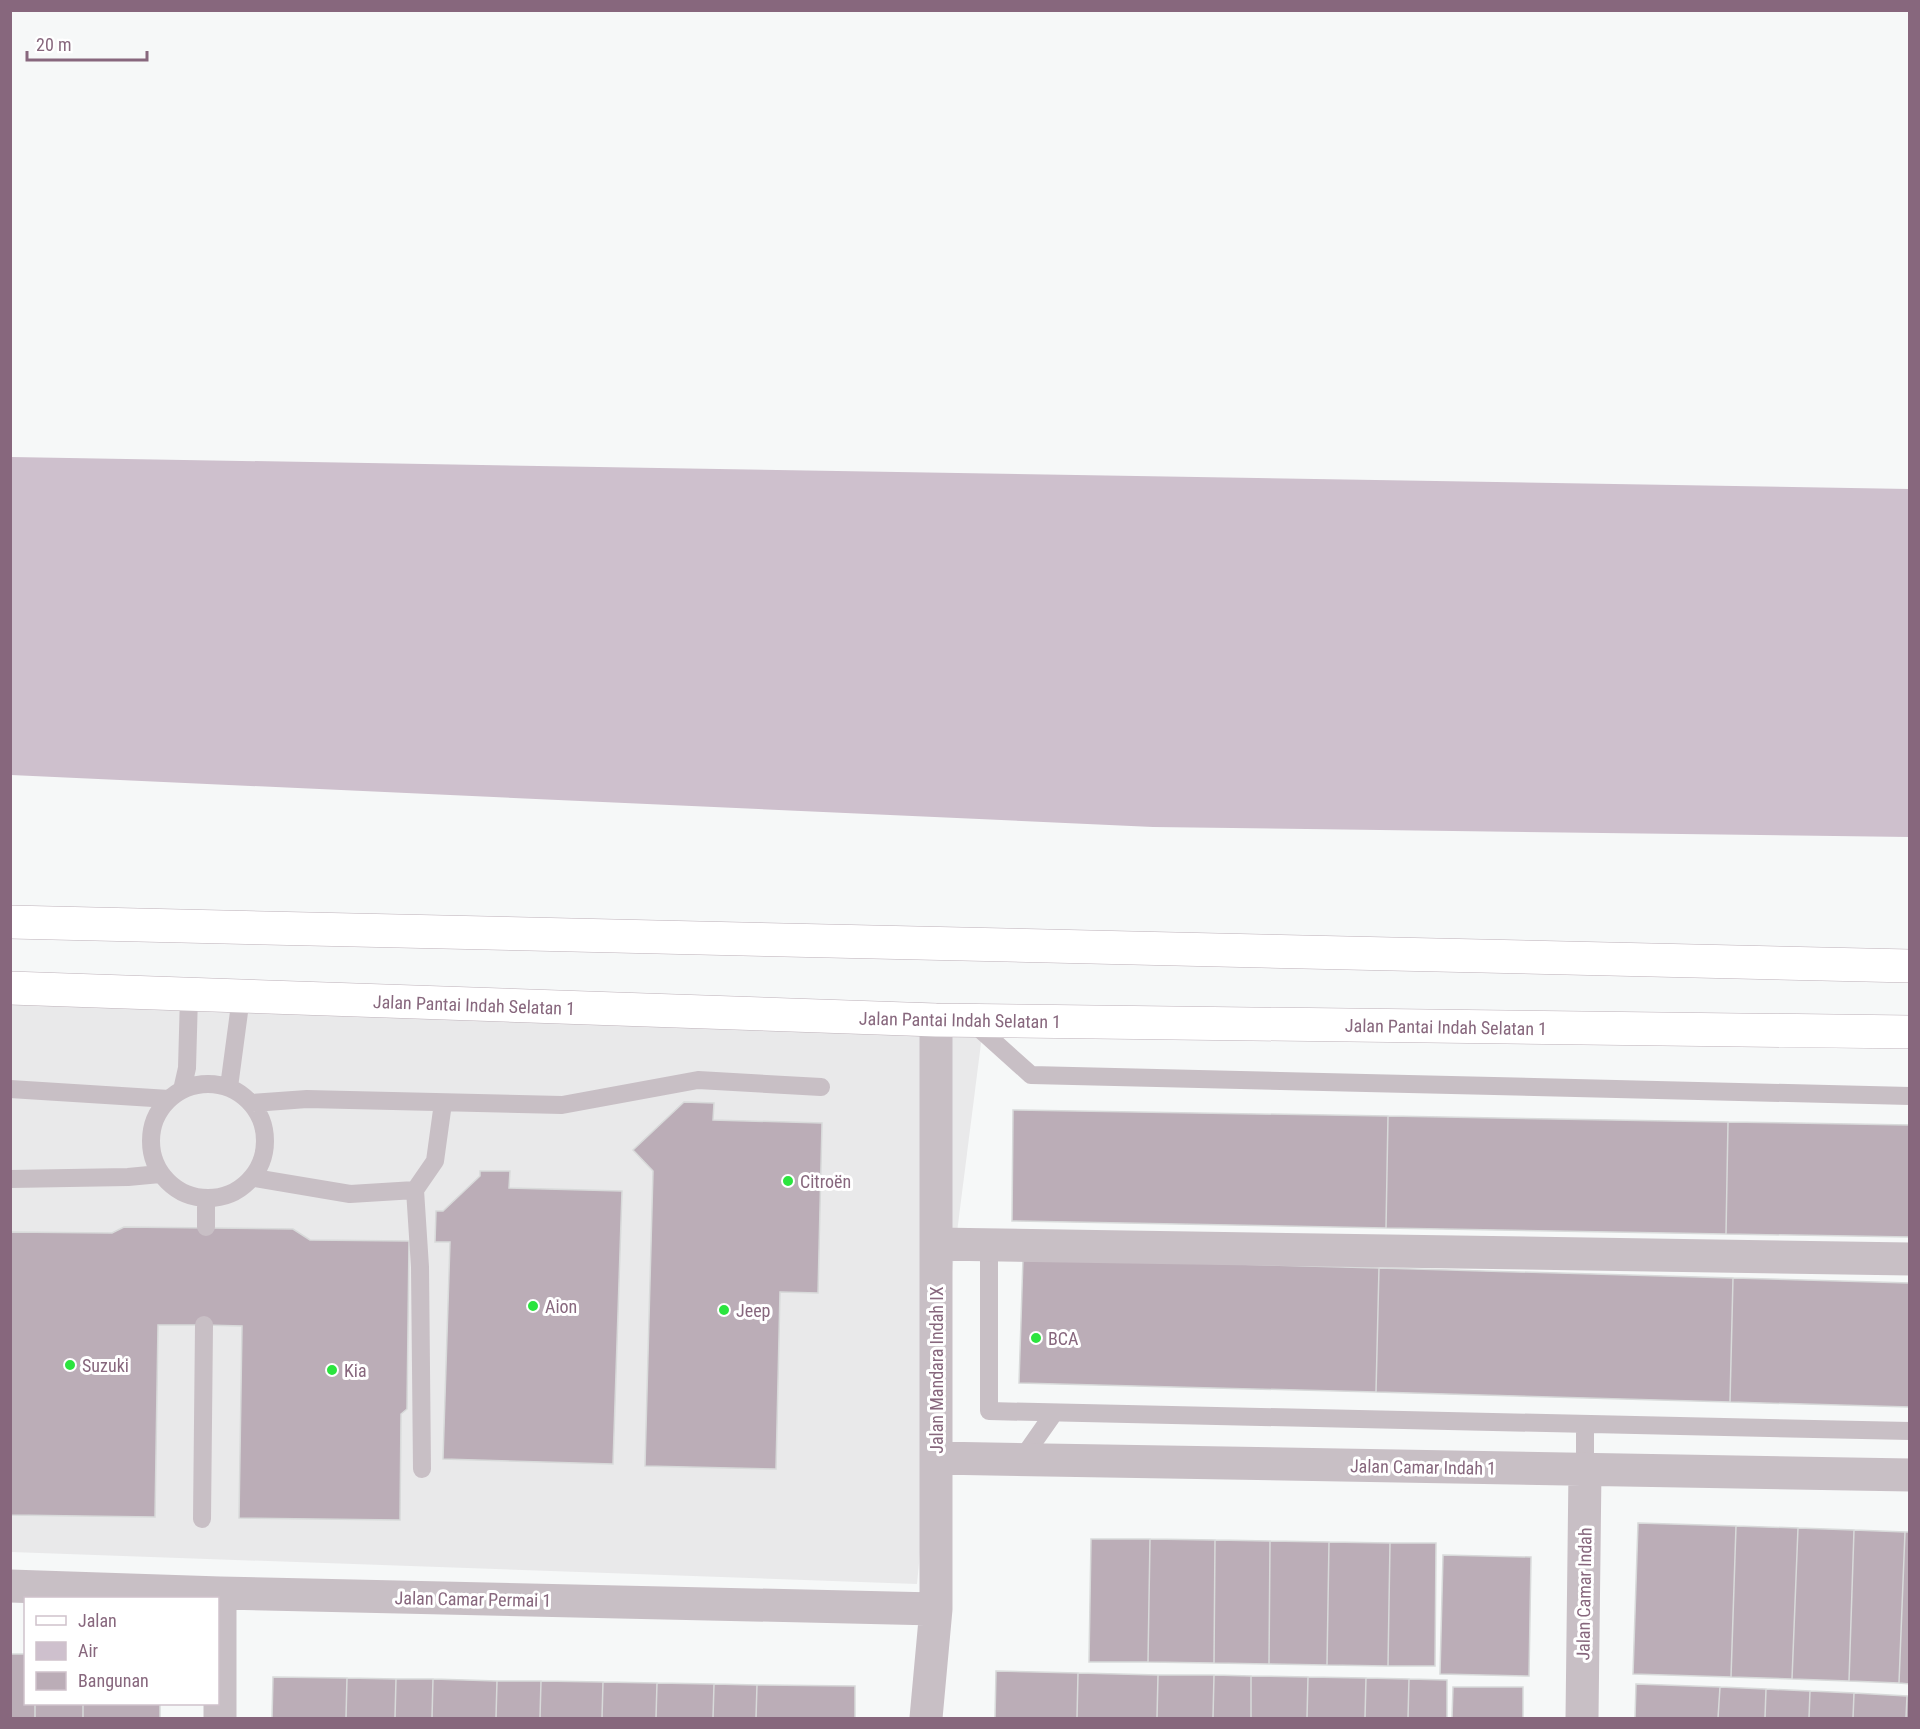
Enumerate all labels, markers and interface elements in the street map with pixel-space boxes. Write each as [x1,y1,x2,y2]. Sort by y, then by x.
scale bar [27,24,147,62]
text: 20 m [36,34,71,55]
street label: Jalan Pantai Indah Selatan 1 [373,991,575,1019]
street label: Jalan Pantai Indah Selatan 1 [859,1008,1061,1032]
street label: Jalan Pantai Indah Selatan 1 [1345,1015,1547,1039]
place label: Citroën [800,1171,851,1192]
marker: Citroën [781,1174,795,1188]
street label: Jalan Mandara Indah IX [926,1286,947,1454]
place label: Aion [545,1296,577,1317]
marker: Aion [526,1299,540,1313]
place label: Jeep [736,1300,771,1321]
marker: Jeep [717,1303,731,1317]
place label: BCA [1048,1328,1079,1349]
marker: BCA [1029,1331,1043,1345]
place label: Suzuki [82,1355,129,1376]
marker: Suzuki [63,1358,77,1372]
place label: Kia [344,1360,367,1381]
marker: Kia [325,1363,339,1377]
street label: Jalan Camar Indah 1 [1350,1455,1496,1479]
street label: Jalan Camar Indah [1572,1527,1596,1661]
street label: Jalan Camar Permai 1 [395,1587,551,1611]
legend [24,1597,219,1705]
text: Jalan [78,1610,117,1631]
text: Air [78,1640,99,1661]
text: Bangunan [78,1670,149,1691]

